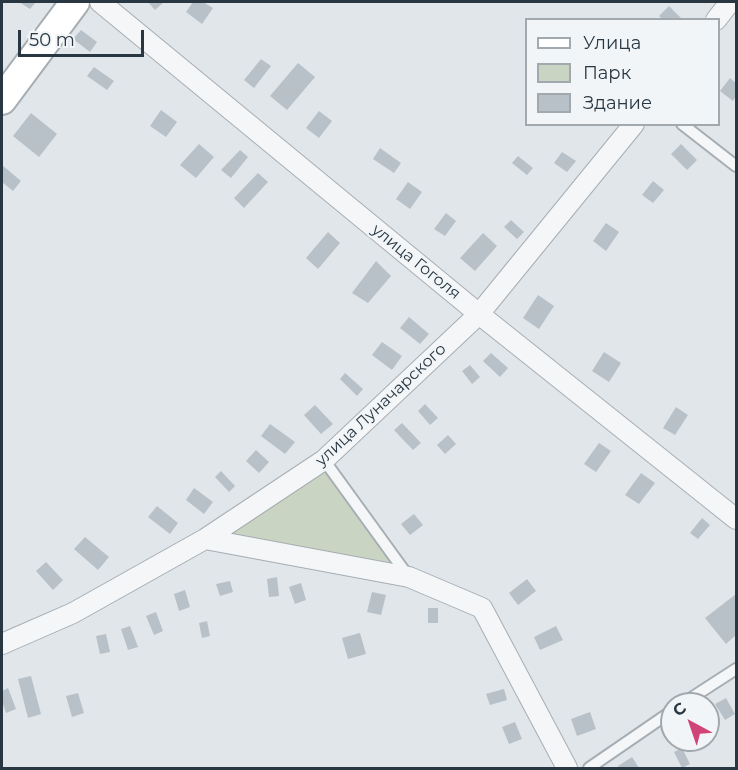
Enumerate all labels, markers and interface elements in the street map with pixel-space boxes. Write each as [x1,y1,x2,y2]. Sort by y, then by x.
scale bar [21,18,147,56]
legend [525,18,720,126]
text: 50 m [29,29,75,51]
text: Улица [583,32,641,54]
text: Парк [583,62,631,84]
text: Здание [583,92,652,114]
street label: улица Гоголя [368,220,464,304]
street label: улица Луначарского [312,340,450,470]
north arrow [660,692,720,752]
text: С [669,698,690,720]

